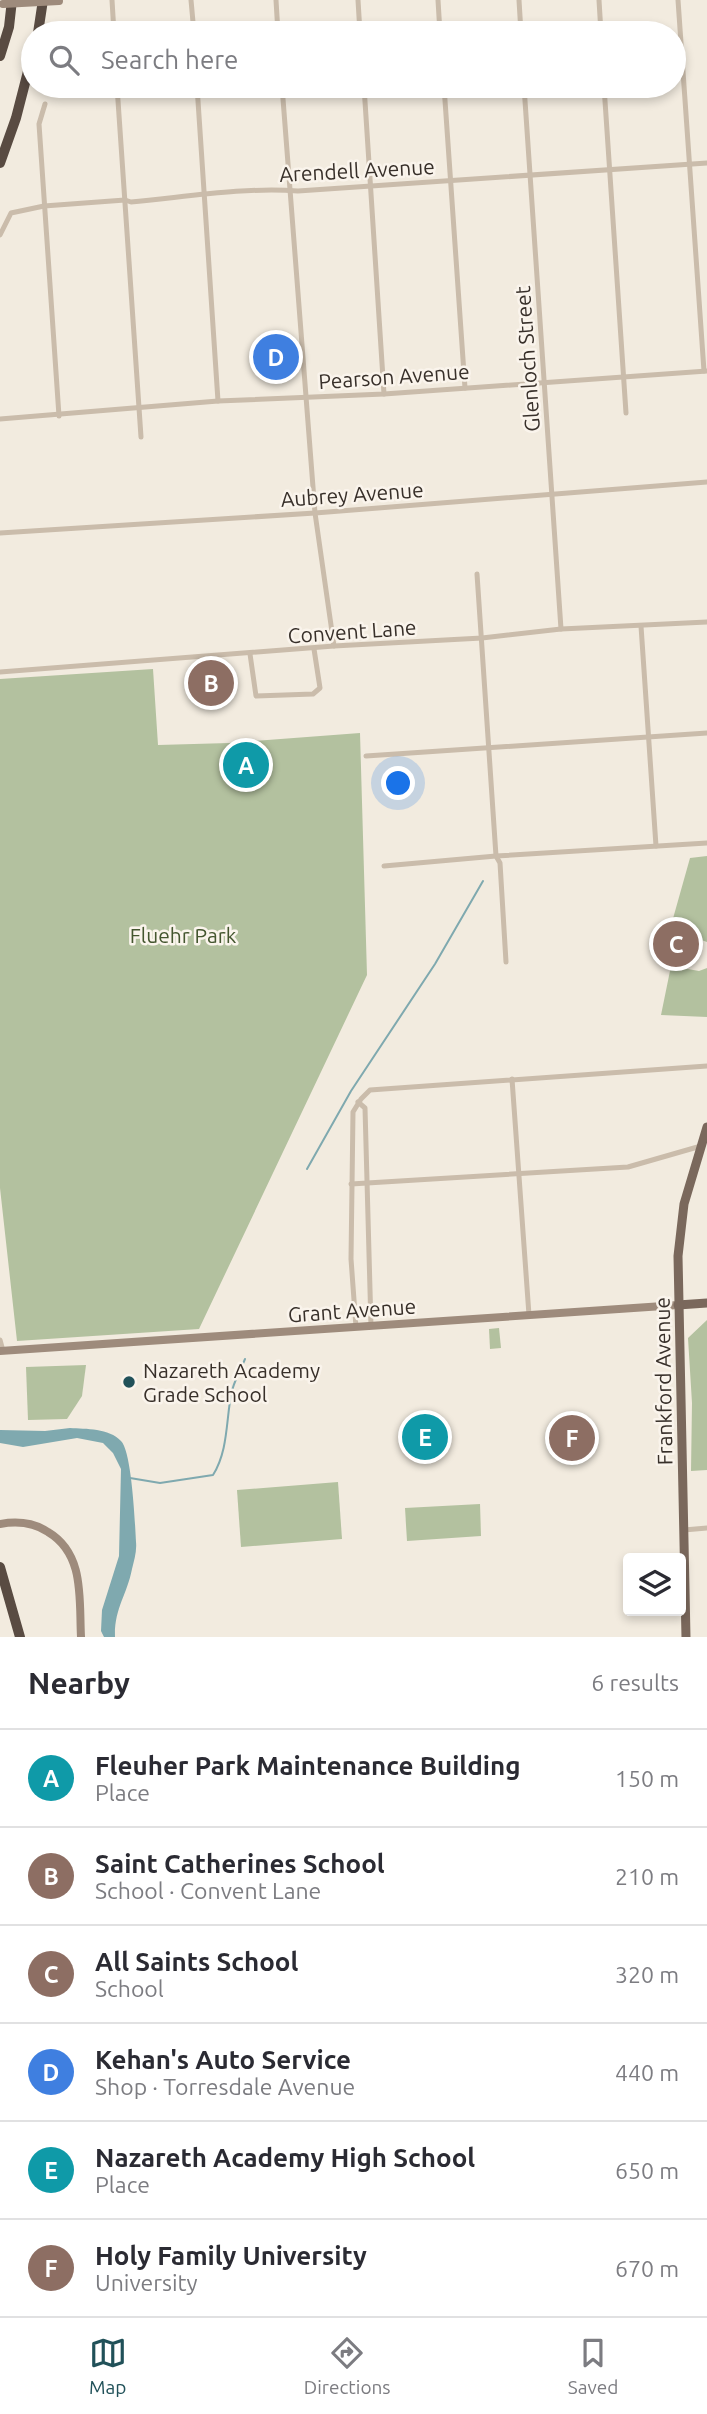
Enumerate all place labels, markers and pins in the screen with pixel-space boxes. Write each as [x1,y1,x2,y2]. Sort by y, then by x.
pin: D [253,331,299,383]
pin: B [188,657,234,709]
pin: A [223,739,269,791]
pin: C [653,918,699,970]
place label: Nazareth Academy Grade School [143,1358,320,1406]
marker: Nazareth Academy Grade School [121,1374,137,1390]
pin: E [402,1411,448,1463]
pin: F [549,1412,595,1464]

